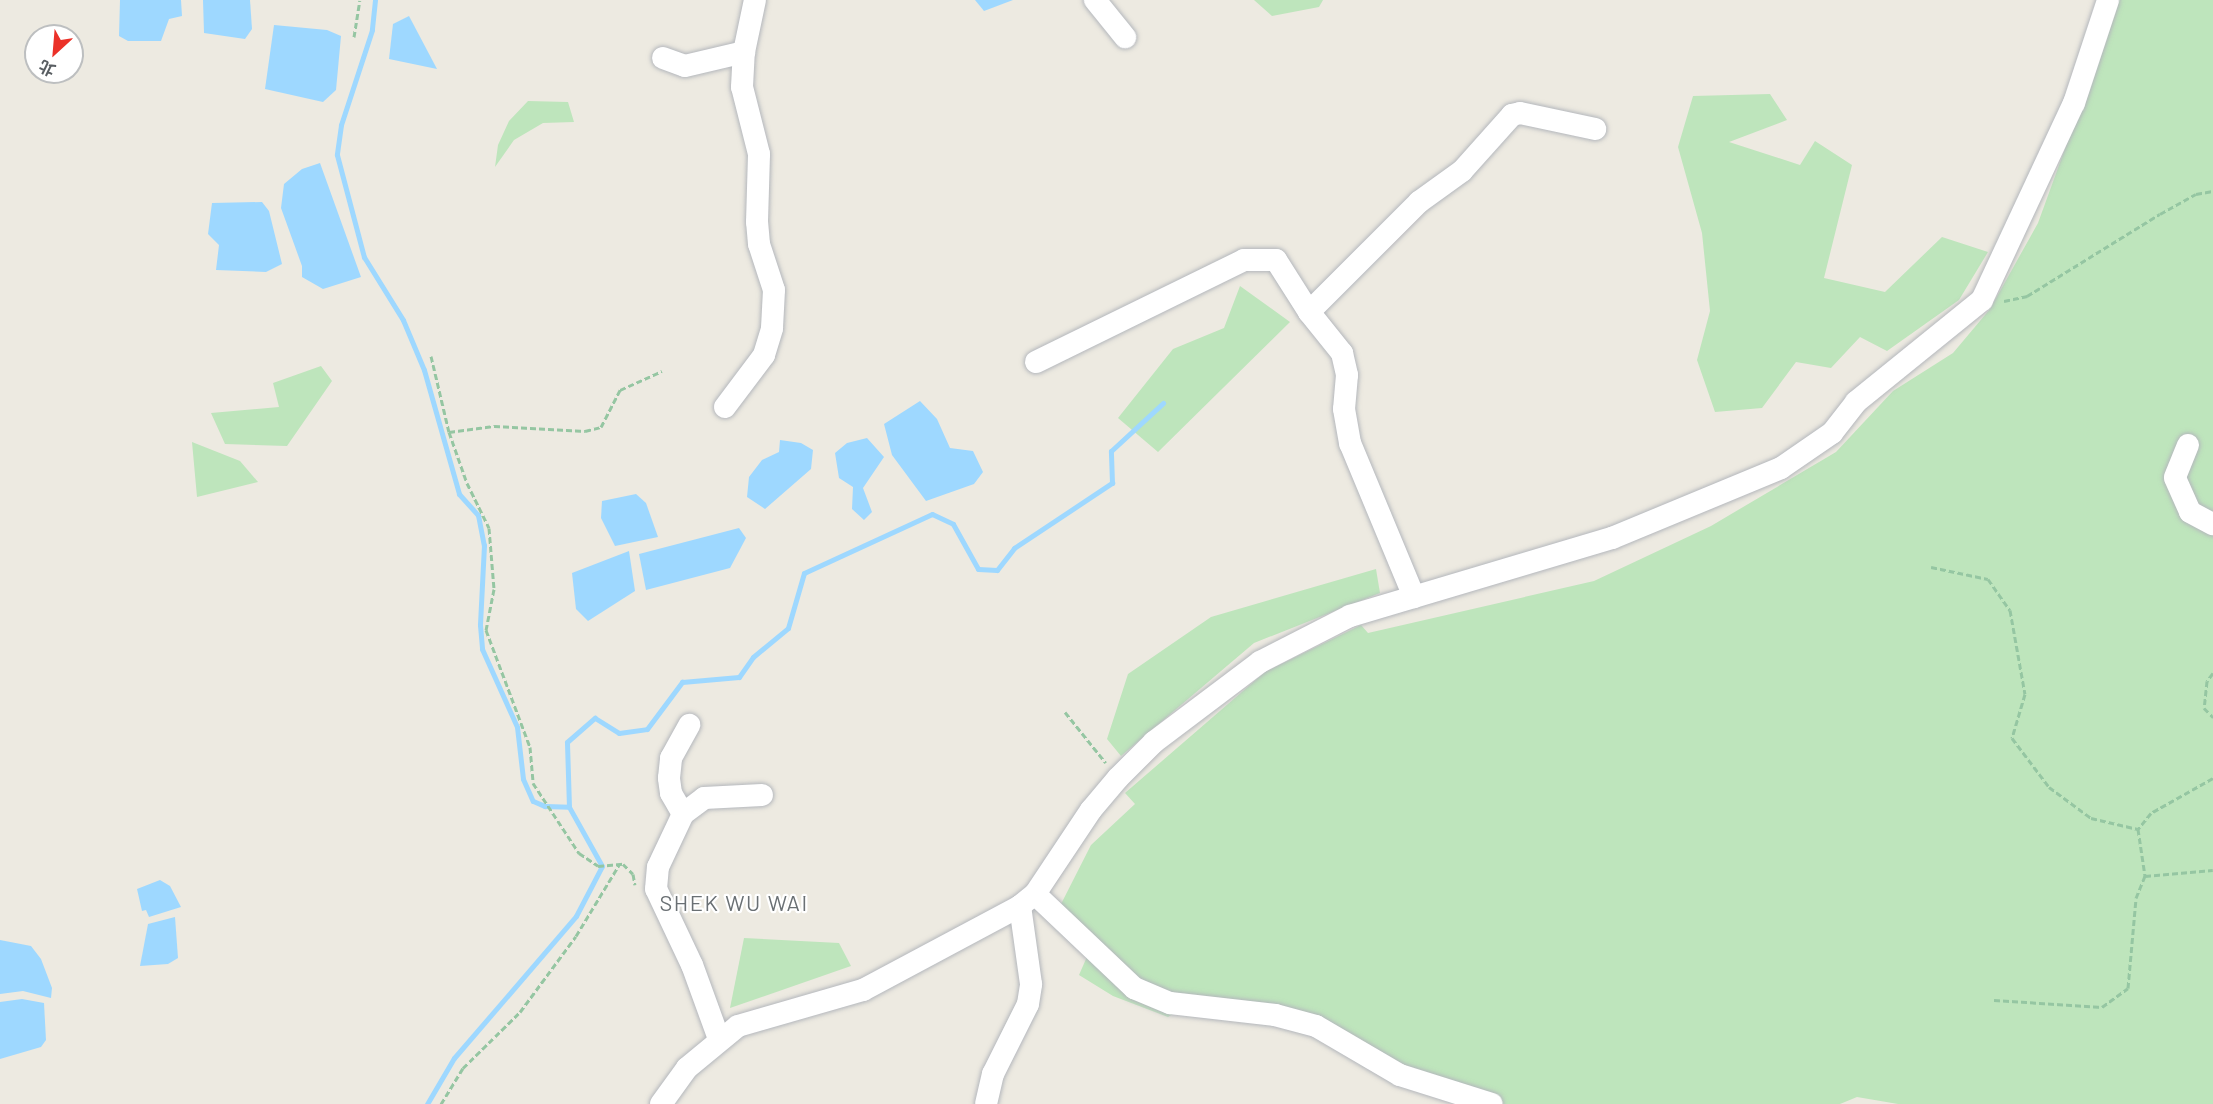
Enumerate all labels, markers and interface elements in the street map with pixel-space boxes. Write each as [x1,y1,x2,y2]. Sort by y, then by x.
north arrow [24,24,84,84]
text: 北 [35,57,58,81]
district label: SHEK WU WAI [659,890,809,916]

